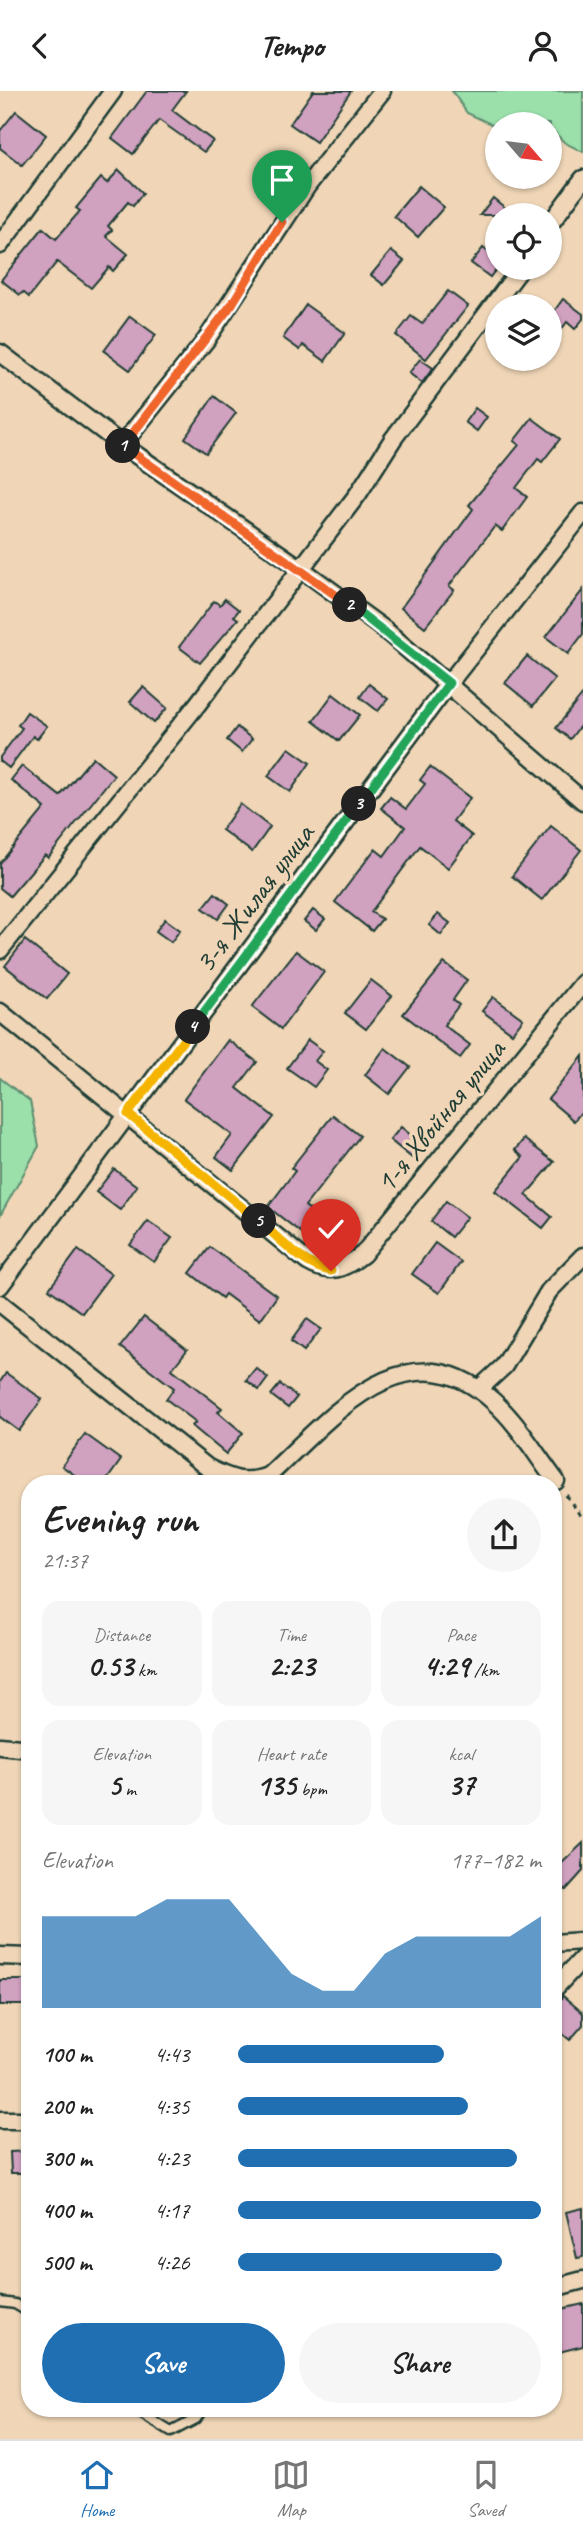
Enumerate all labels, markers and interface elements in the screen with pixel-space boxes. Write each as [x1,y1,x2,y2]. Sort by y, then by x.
text: Tempo [259,25,324,66]
icon: back [21,27,59,65]
icon: person [524,27,562,65]
north arrow [485,112,562,189]
map controls [485,112,562,371]
pin [252,150,312,222]
icon: arrive [263,161,301,199]
button: locate [485,203,562,280]
button: layers [485,294,562,371]
pin: 1 [106,429,140,463]
text: 1 [118,433,127,457]
pin: 2 [332,587,368,623]
text: 2 [345,592,354,616]
pin: 3 [342,787,376,821]
text: 3 [354,791,363,815]
street label: 3-я Жилая улица [186,815,323,980]
pin: 4 [176,1009,210,1045]
text: 4 [188,1014,197,1038]
street label: 1-я Хвойная улица [367,1030,514,1200]
pin [301,1199,361,1271]
pin: 5 [242,1203,276,1239]
text: 5 [254,1208,263,1232]
icon: check [312,1210,350,1248]
text: Evening run [42,1496,198,1543]
button: share [467,1498,541,1572]
text: 21:37 [42,1546,88,1575]
text: Distance [93,1623,150,1647]
text: Time [277,1623,306,1647]
text: Pace [447,1623,476,1647]
text: 0.53 [87,1647,133,1685]
text: 2:23 [268,1647,315,1685]
text: 4:29 [423,1647,469,1685]
text: km [133,1658,156,1682]
text: /km [469,1658,499,1682]
text: Elevation [93,1742,151,1766]
text: Heart rate [257,1742,326,1766]
text: kcal [449,1742,474,1766]
text: 5 [108,1766,121,1804]
text: 135 [256,1766,296,1804]
text: 37 [448,1766,475,1804]
text: m [121,1777,136,1801]
text: bpm [296,1777,327,1801]
text: Elevation [42,1846,113,1875]
text: 177–182 m [450,1846,541,1875]
text: 100 m [42,2040,92,2069]
text: 4:43 [154,2040,190,2069]
text: 200 m [42,2092,92,2121]
text: 4:35 [154,2092,190,2121]
text: 300 m [42,2144,92,2173]
text: 4:23 [154,2144,190,2173]
text: 400 m [42,2196,92,2225]
text: 4:17 [154,2196,190,2225]
text: 500 m [42,2248,91,2277]
text: 4:26 [154,2248,190,2277]
button: Save [42,2323,285,2403]
button: Share [299,2323,541,2403]
tab: Home [78,2456,116,2522]
tab: Map [272,2456,310,2522]
tab: Saved [467,2456,505,2522]

